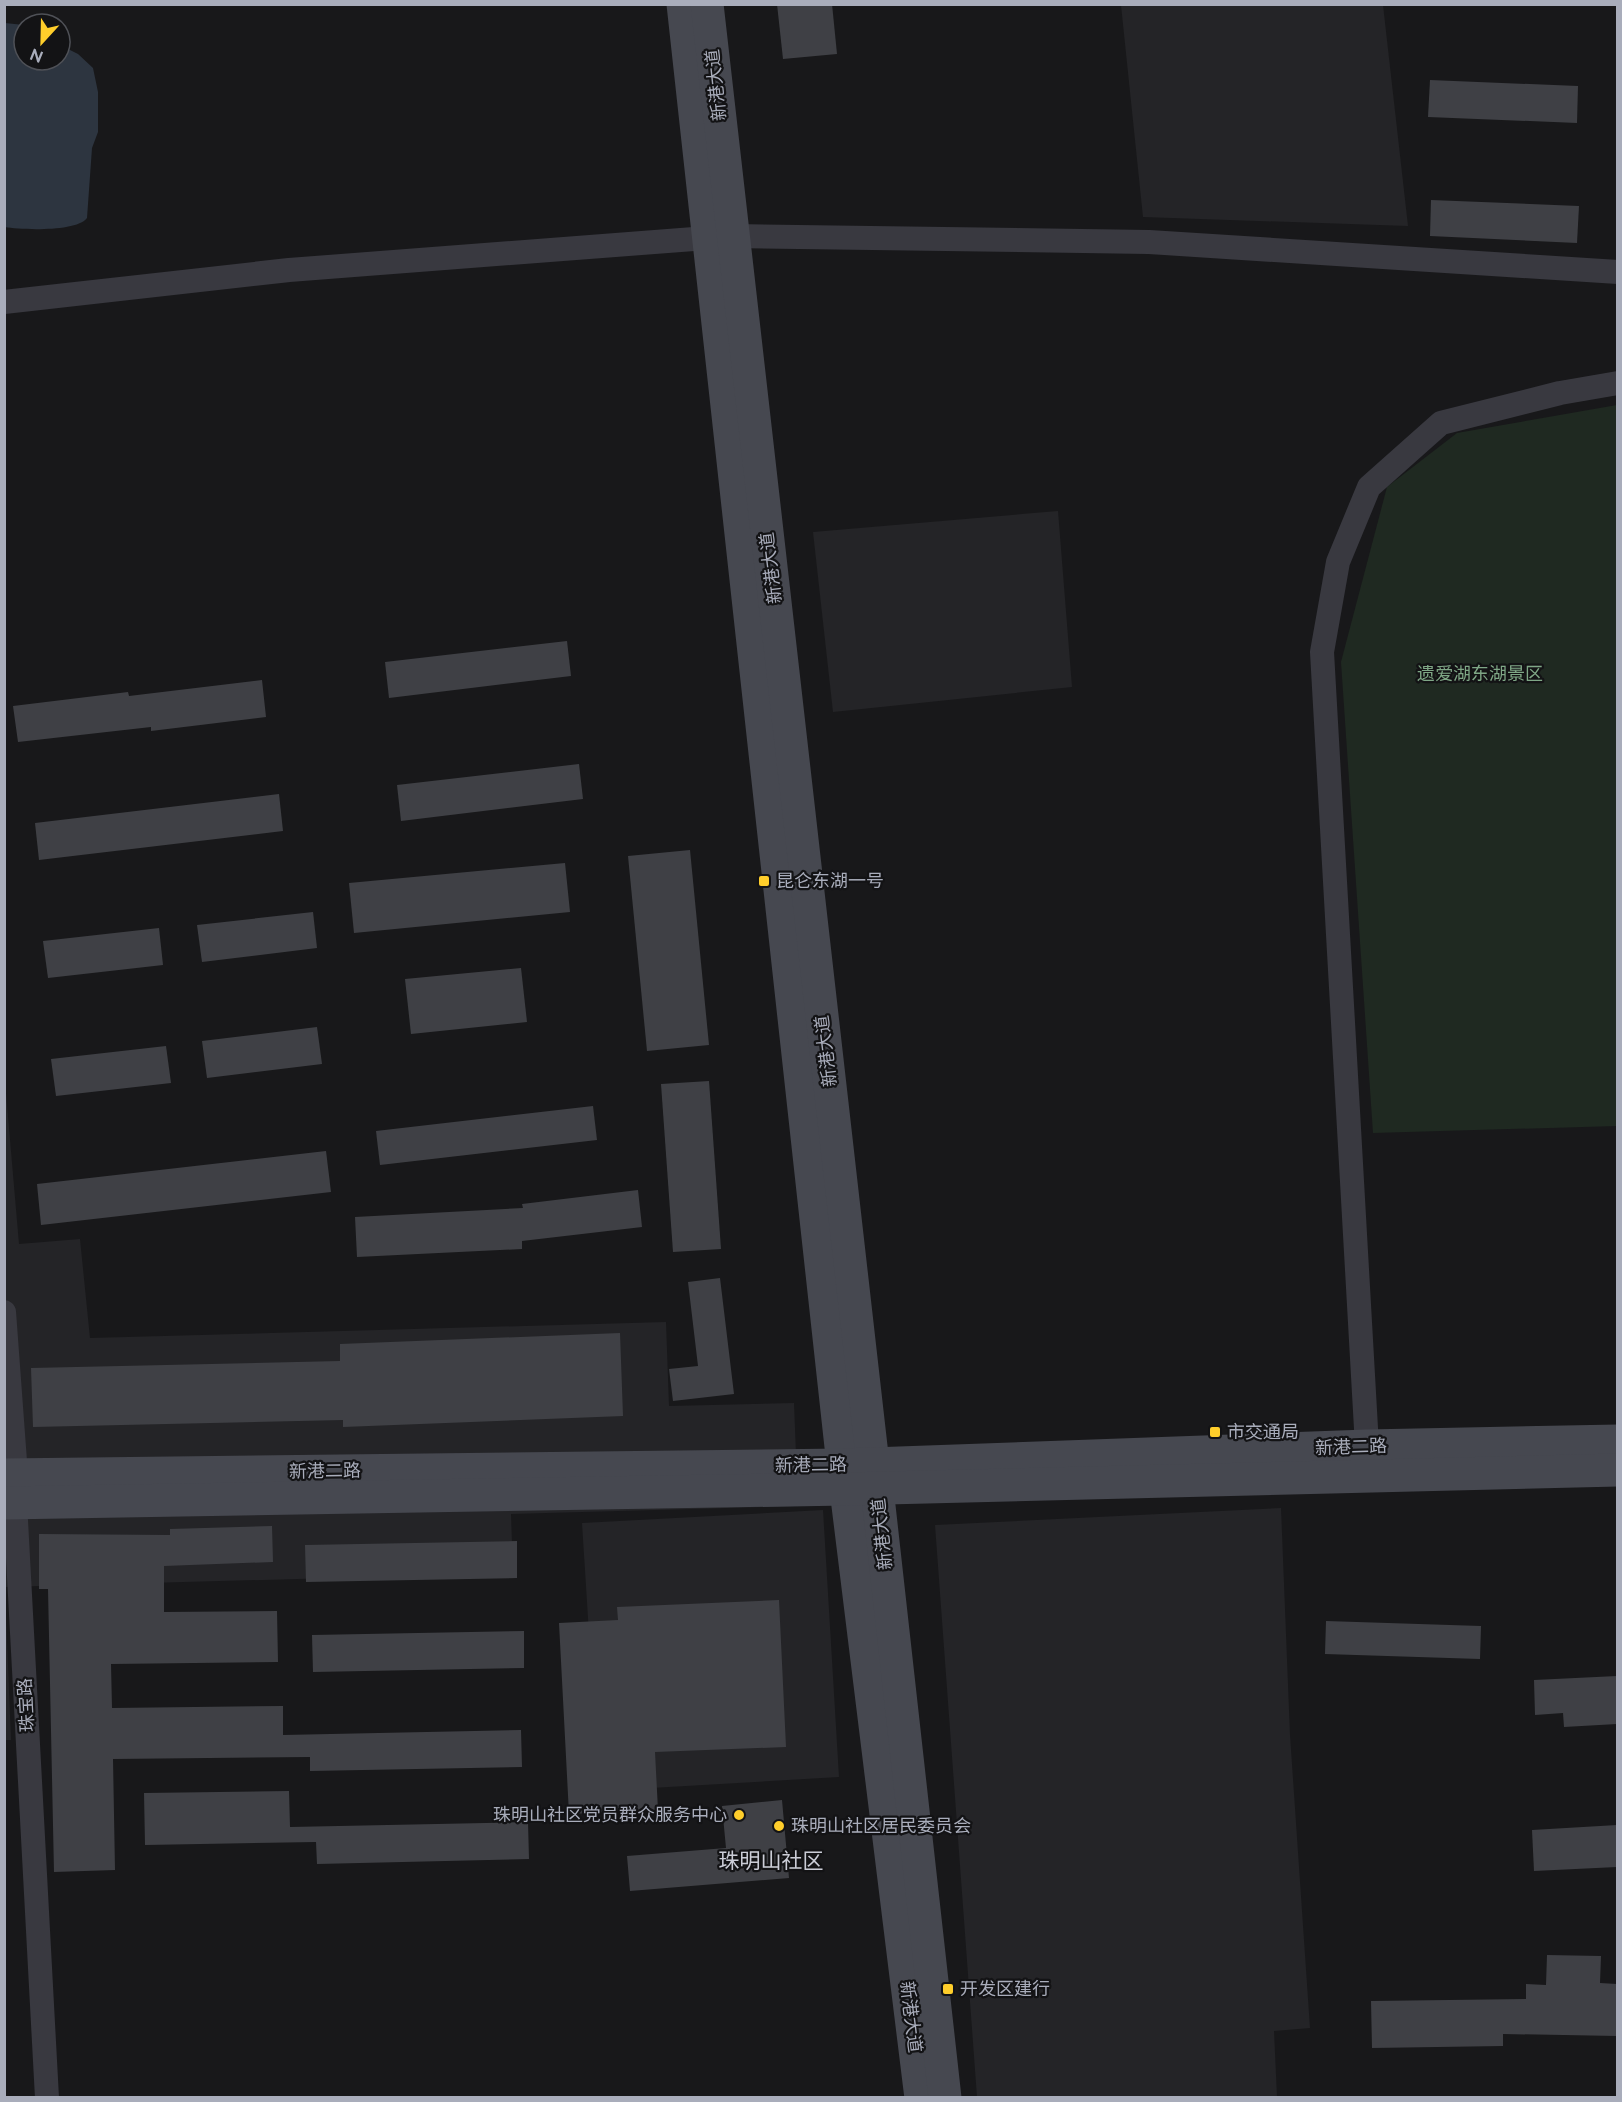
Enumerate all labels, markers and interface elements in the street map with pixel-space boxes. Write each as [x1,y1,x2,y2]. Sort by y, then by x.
north arrow [12,12,72,72]
text: N [27,44,46,67]
street label: 新港大道 [701,48,730,122]
street label: 新港大道 [756,531,785,605]
park label: 遗爱湖东湖景区 [1417,663,1543,684]
place label: 昆仑东湖一号 [776,870,884,891]
marker: 昆仑东湖一号 [757,874,771,888]
street label: 新港大道 [811,1014,840,1088]
place label: 市交通局 [1227,1421,1299,1442]
marker: 市交通局 [1208,1425,1222,1439]
street label: 新港二路 [1315,1435,1387,1458]
street label: 新港二路 [775,1453,847,1476]
street label: 新港二路 [289,1459,361,1482]
street label: 新港大道 [867,1497,896,1571]
street label: 珠宝路 [14,1678,37,1733]
place label: 珠明山社区党员群众服务中心 [493,1804,727,1825]
marker: 珠明山社区党员群众服务中心 [732,1808,746,1822]
place label: 珠明山社区居民委员会 [791,1815,971,1836]
marker: 珠明山社区居民委员会 [772,1819,786,1833]
district label: 珠明山社区 [719,1848,824,1873]
place label: 开发区建行 [960,1978,1050,1999]
street label: 新港大道 [897,1980,926,2054]
marker: 开发区建行 [941,1982,955,1996]

